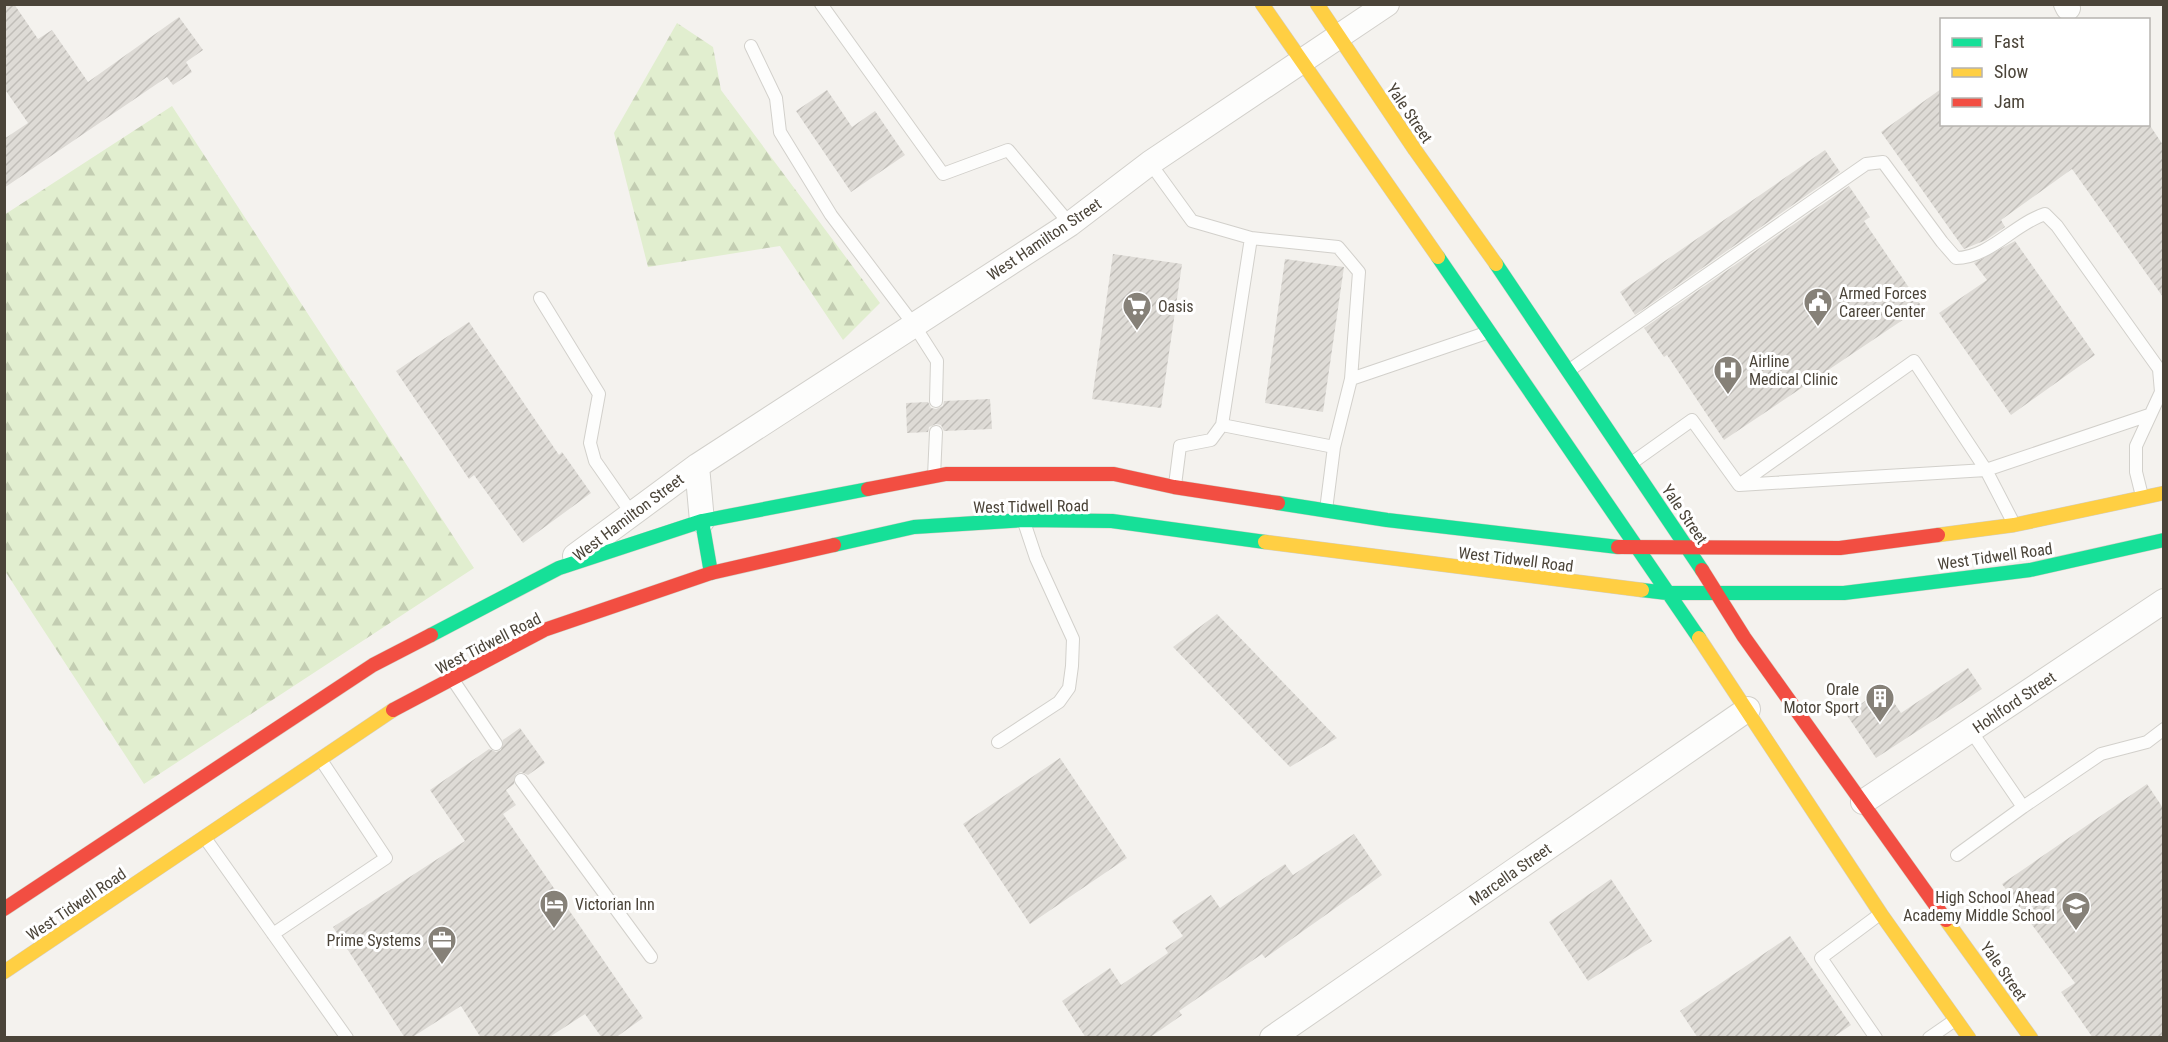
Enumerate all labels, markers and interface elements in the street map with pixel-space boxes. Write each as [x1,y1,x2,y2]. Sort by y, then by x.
legend [1940,18,2150,126]
text: Fast [1994,31,2025,52]
text: Slow [1994,61,2029,82]
street label: Yale Street [1383,80,1437,147]
text: Jam [1994,91,2025,112]
street label: West Hamilton Street [984,194,1105,285]
place label: Armed Forces Career Center [1839,284,1927,321]
public building icon: Armed Forces Career Center [1802,286,1834,328]
supermarket icon: Oasis [1121,290,1153,332]
place label: Oasis [1158,297,1194,316]
place label: Airline Medical Clinic [1749,352,1838,389]
hospital icon: Airline Medical Clinic [1712,354,1744,396]
street label: West Hamilton Street [569,469,688,565]
street label: Yale Street [1658,481,1712,548]
street label: West Tidwell Road [973,496,1089,517]
street label: West Tidwell Road [1936,539,2054,574]
street label: West Tidwell Road [1457,543,1575,576]
street label: West Tidwell Road [432,609,544,678]
street label: Hohlford Street [1969,667,2060,737]
place label: Orale Motor Sport [1784,680,1859,717]
building icon: Orale Motor Sport [1864,682,1896,724]
street label: Marcella Street [1466,839,1555,910]
street label: West Tidwell Road [23,864,130,945]
hotel icon: Victorian Inn [538,888,570,930]
place label: High School Ahead Academy Middle School [1903,888,2055,925]
school or university icon: High School Ahead Academy Middle School [2060,890,2092,932]
place label: Victorian Inn [575,895,655,914]
office icon: Prime Systems [426,924,458,966]
place label: Prime Systems [327,931,421,950]
street label: Yale Street [1976,938,2031,1005]

